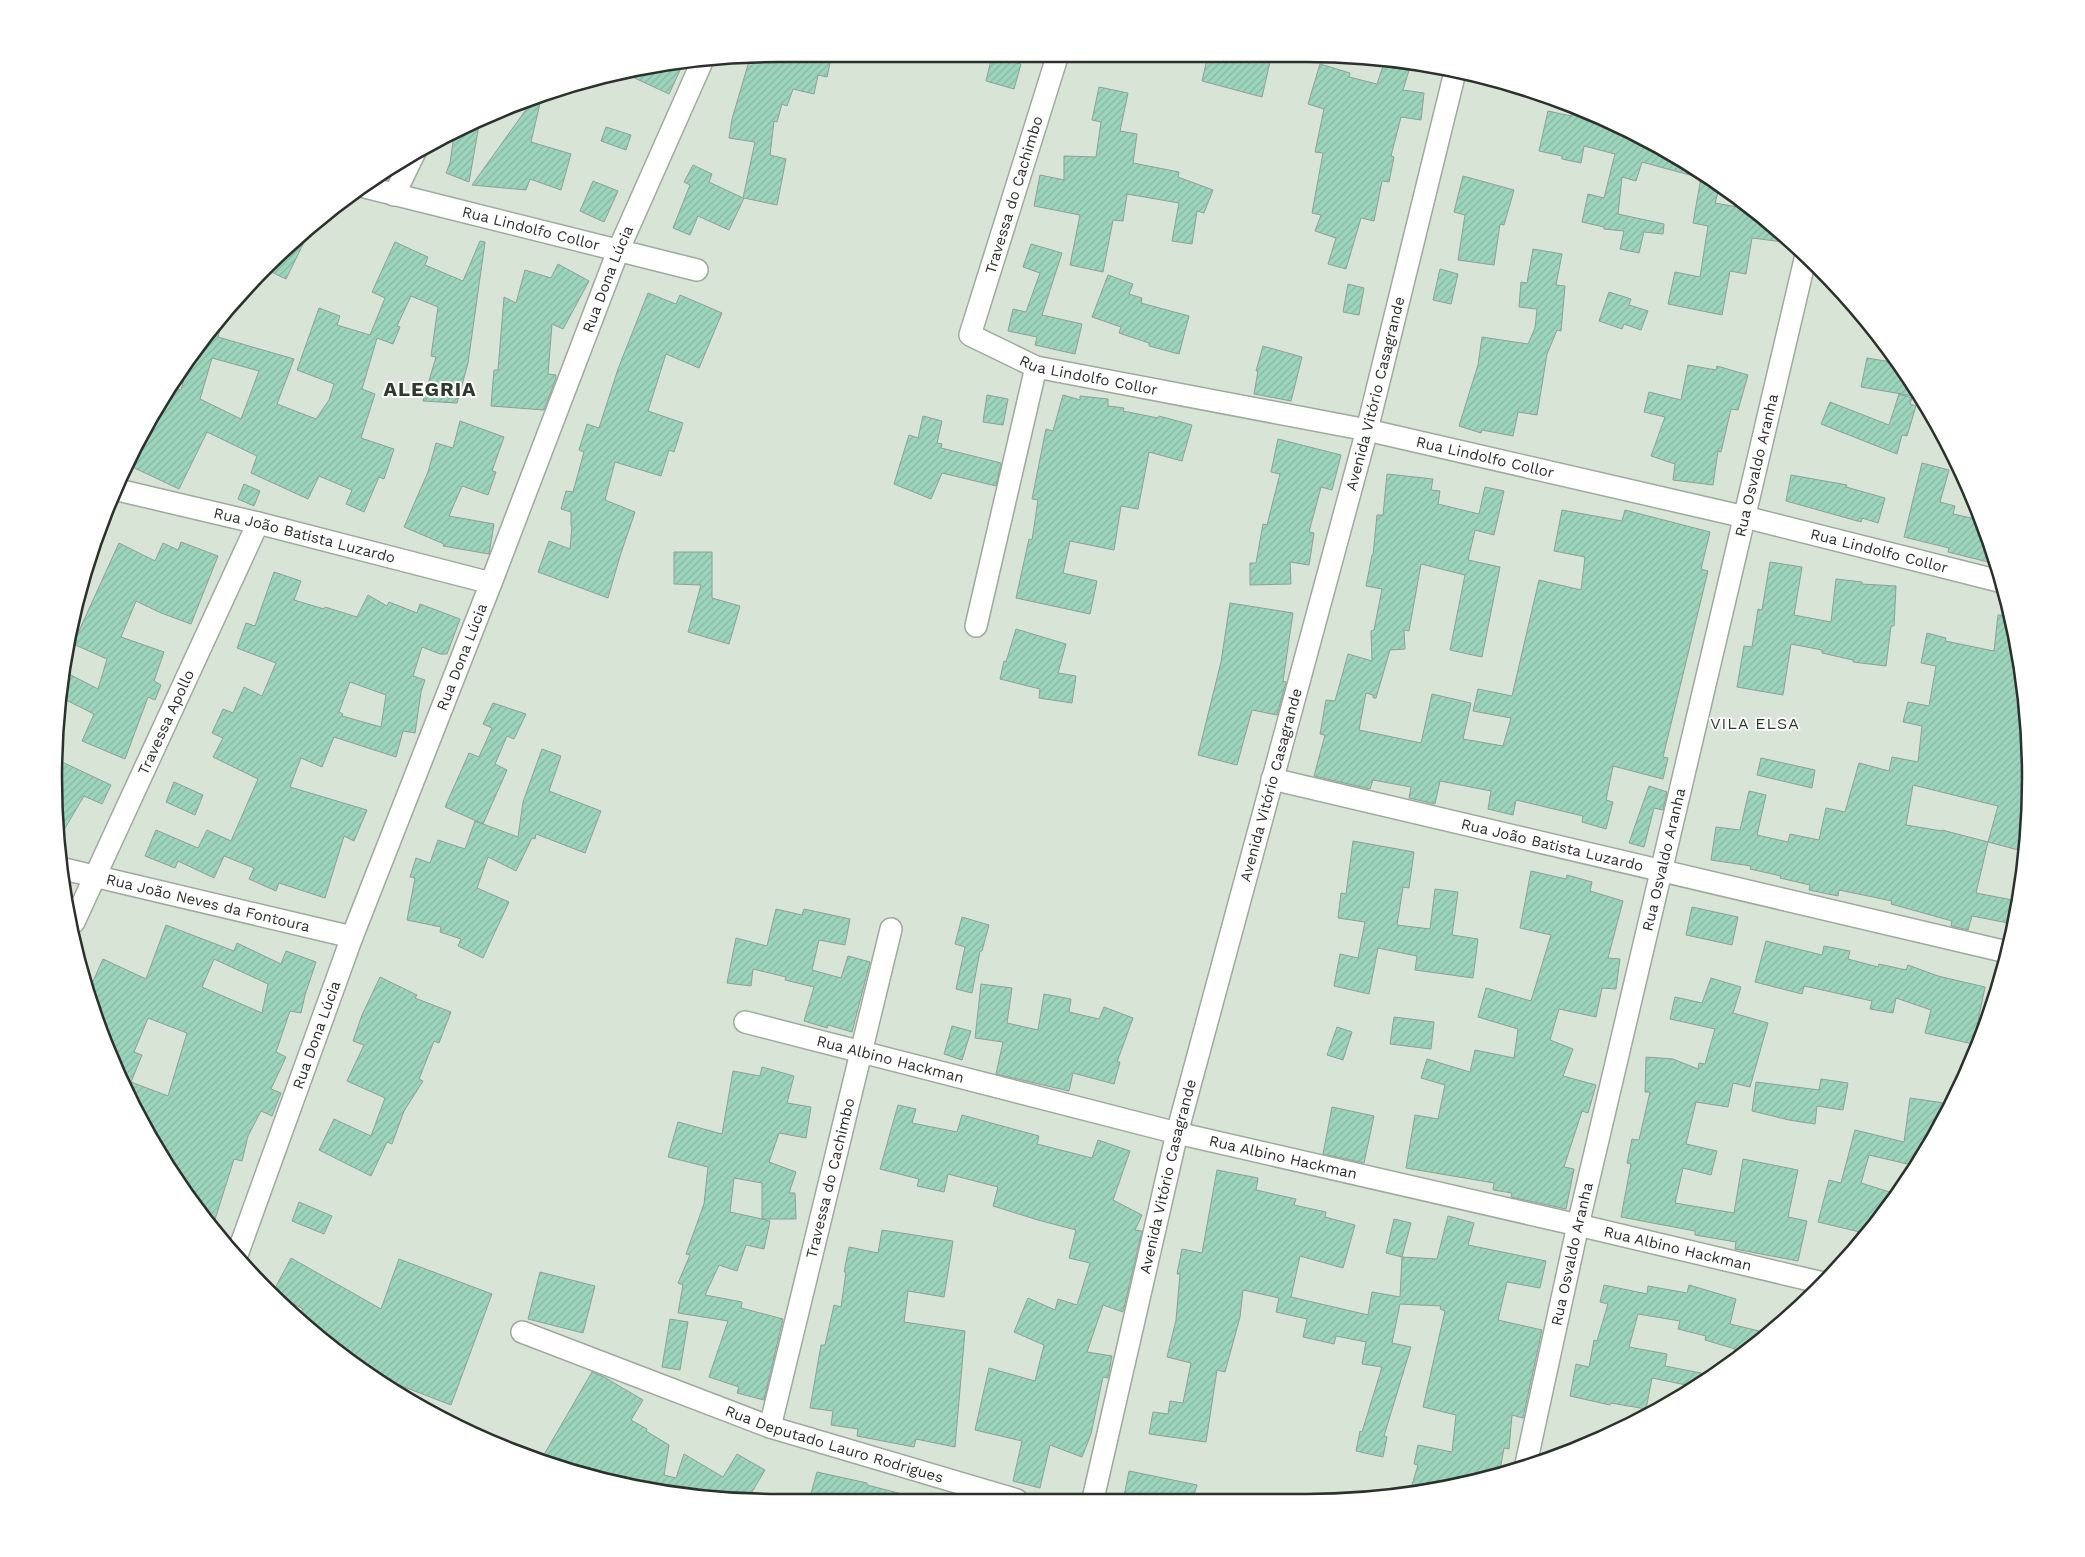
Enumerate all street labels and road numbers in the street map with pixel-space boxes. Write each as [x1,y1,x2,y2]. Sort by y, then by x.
street label: Travessa do Cachimbo [981,114,1047,276]
street label: Rua Lindolfo Collor [460,203,602,254]
street label: Rua Dona Lúcia [579,222,637,335]
street label: Avenida Vitório Casagrande [1342,295,1408,493]
street label: Rua Lindolfo Collor [1016,351,1159,399]
street label: Rua Osvaldo Aranha [1731,392,1782,539]
street label: Rua Lindolfo Collor [1414,433,1556,482]
street label: Rua João Batista Luzardo [212,504,397,567]
street label: Rua Lindolfo Collor [1809,525,1950,577]
street label: Rua Dona Lúcia [433,600,491,713]
street label: Travessa Apollo [134,667,198,778]
street label: Avenida Vitório Casagrande [1236,686,1306,884]
street label: Rua Osvaldo Aranha [1638,786,1690,933]
street label: Rua João Batista Luzardo [1459,815,1645,875]
street label: Rua João Neves da Fontoura [104,870,312,936]
street label: Rua Dona Lúcia [289,978,345,1092]
street label: Rua Albino Hackman [815,1032,966,1087]
street label: Avenida Vitório Casagrande [1136,1077,1200,1276]
street label: Travessa do Cachimbo [802,1096,859,1260]
street label: Rua Albino Hackman [1207,1132,1359,1183]
street label: Rua Osvaldo Aranha [1547,1180,1597,1327]
street label: Rua Albino Hackman [1602,1222,1754,1275]
street label: Rua Deputado Lauro Rodrigues [722,1402,946,1487]

